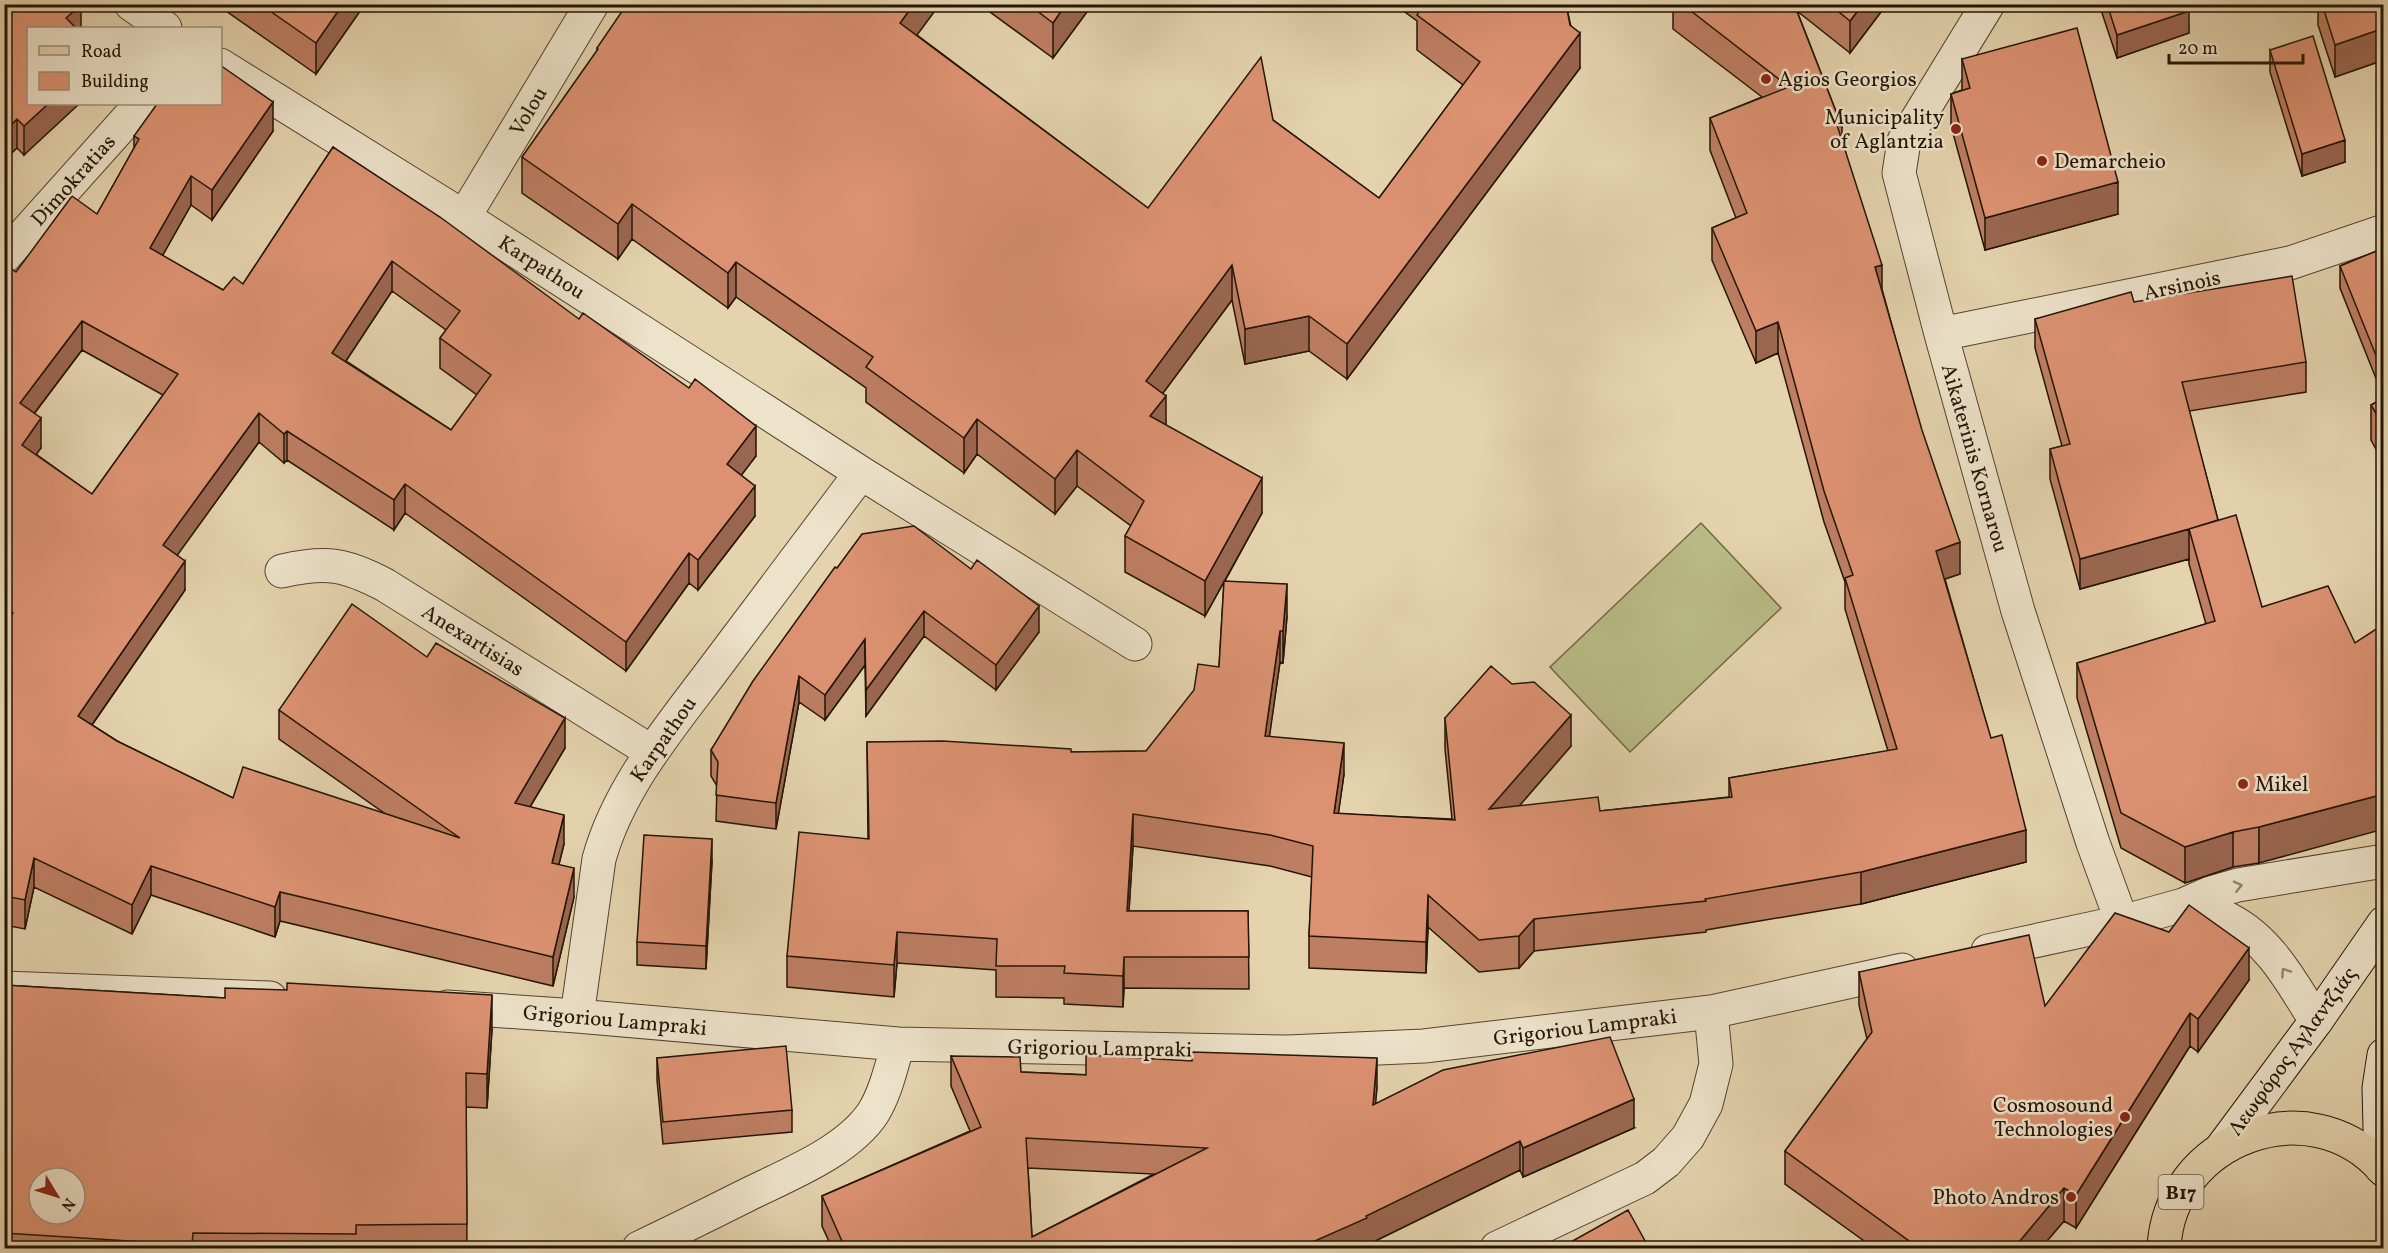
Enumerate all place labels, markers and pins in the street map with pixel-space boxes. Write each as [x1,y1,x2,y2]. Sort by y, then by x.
place label: Agios Georgios [1778,66,1917,95]
marker: Agios Georgios [1759,72,1773,86]
place label: Municipality of Aglantzia [1825,104,1945,157]
marker: Municipality of Aglantzia [1949,122,1963,136]
place label: Demarcheio [2054,148,2166,177]
marker: Demarcheio [2035,154,2049,168]
place label: Mikel [2255,771,2308,800]
marker: Mikel [2236,777,2250,791]
place label: Cosmosound Technologies [1993,1092,2113,1145]
marker: Cosmosound Technologies [2118,1110,2132,1124]
place label: Photo Andros [1932,1184,2059,1213]
marker: Photo Andros [2064,1190,2078,1204]

